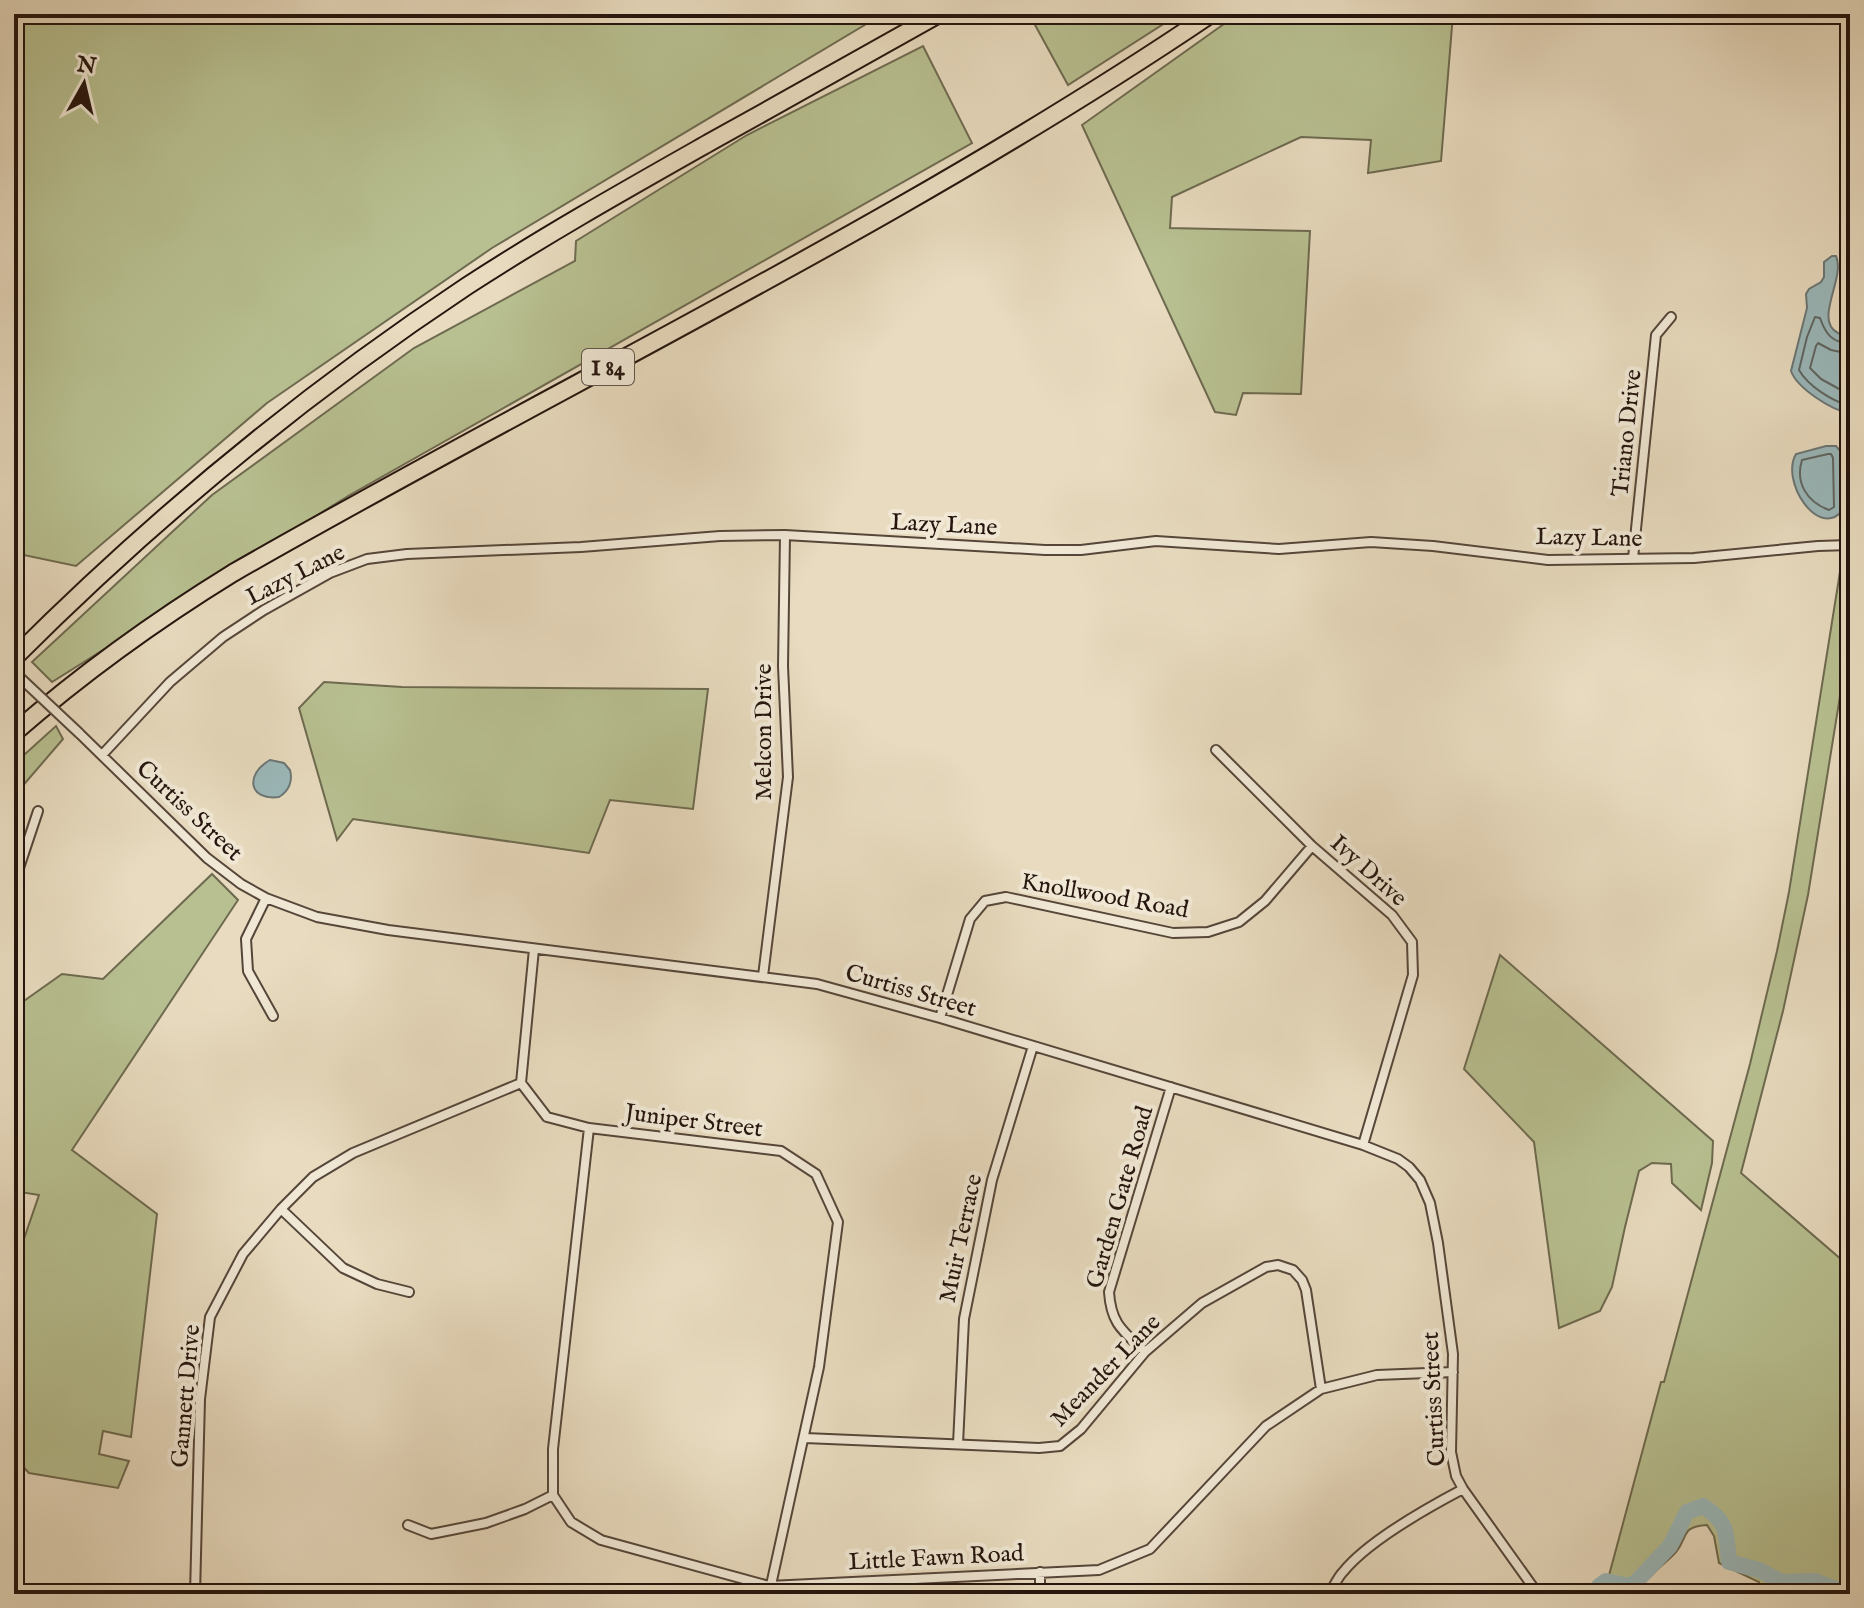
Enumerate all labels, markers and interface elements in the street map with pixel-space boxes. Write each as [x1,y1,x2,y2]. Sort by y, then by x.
north arrow [44,44,124,124]
text: N [74,51,98,81]
road number: I 84 [582,349,634,385]
street label: Triano Drive [1605,368,1650,498]
street label: Lazy Lane [890,507,998,544]
street label: Lazy Lane [1535,522,1643,555]
street label: Lazy Lane [241,537,350,613]
street label: Melcon Drive [749,664,780,800]
street label: Curtiss Street [129,754,249,868]
street label: Ivy Drive [1323,828,1413,914]
street label: Knollwood Road [1019,867,1191,926]
street label: Curtiss Street [842,958,980,1025]
street label: Juniper Street [620,1097,764,1145]
street label: Garden Gate Road [1080,1102,1161,1292]
street label: Muir Terrace [933,1171,990,1306]
street label: Meander Lane [1044,1308,1168,1434]
street label: Gannett Drive [165,1323,208,1469]
street label: Curtiss Street [1415,1331,1454,1467]
street label: Little Fawn Road [848,1538,1025,1579]

